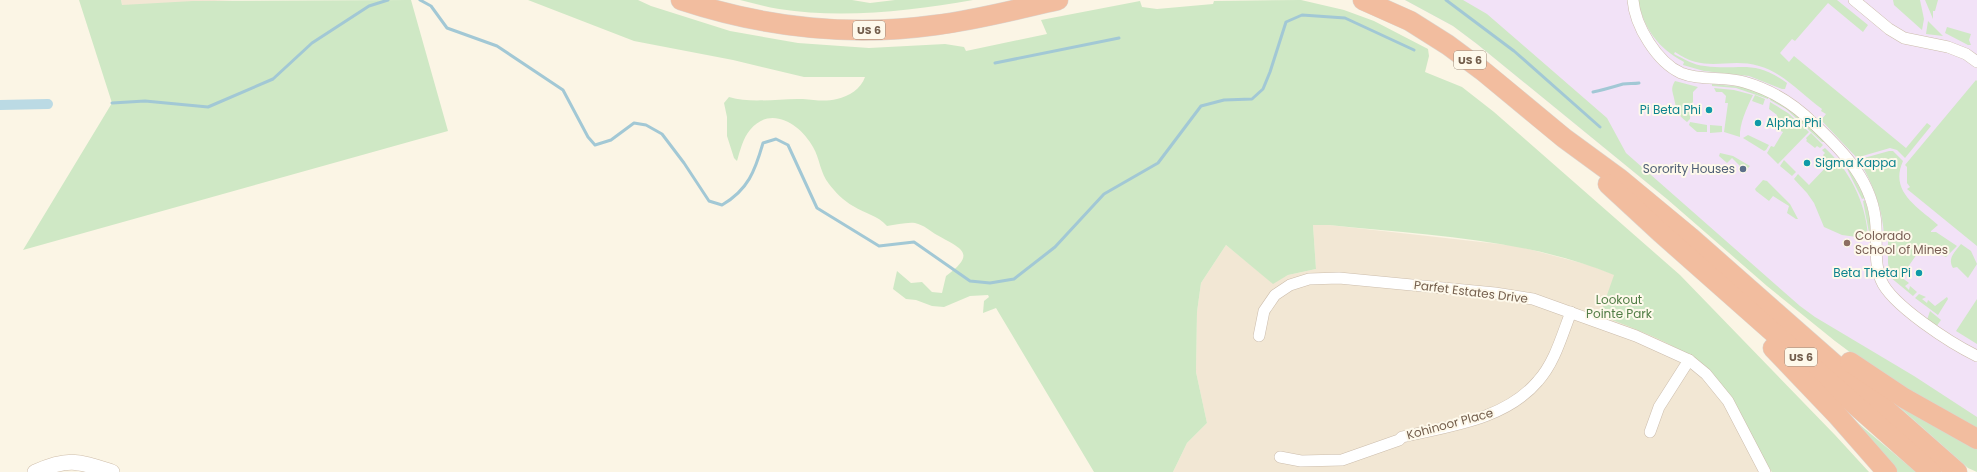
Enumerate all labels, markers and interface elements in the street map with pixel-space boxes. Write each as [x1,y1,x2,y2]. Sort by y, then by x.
road number: US 6 [853,21,885,39]
road number: US 6 [1454,51,1486,69]
place label: Pi Beta Phi [1640,101,1701,118]
marker: Pi Beta Phi [1704,105,1714,115]
place label: Alpha Phi [1766,114,1822,131]
marker: Alpha Phi [1753,118,1763,128]
place label: Sigma Kappa [1815,154,1896,171]
marker: Sigma Kappa [1802,158,1812,168]
place label: Sorority Houses [1643,160,1735,177]
marker: Sorority Houses [1738,164,1748,174]
place label: Colorado School of Mines [1855,227,1948,258]
marker: Colorado School of Mines [1842,238,1852,248]
place label: Beta Theta Pi [1833,264,1911,281]
marker: Beta Theta Pi [1914,268,1924,278]
street label: Parfet Estates Drive [1413,276,1529,307]
park label: Lookout Pointe Park [1586,291,1653,322]
road number: US 6 [1785,348,1817,366]
street label: Kohinoor Place [1405,404,1495,443]

